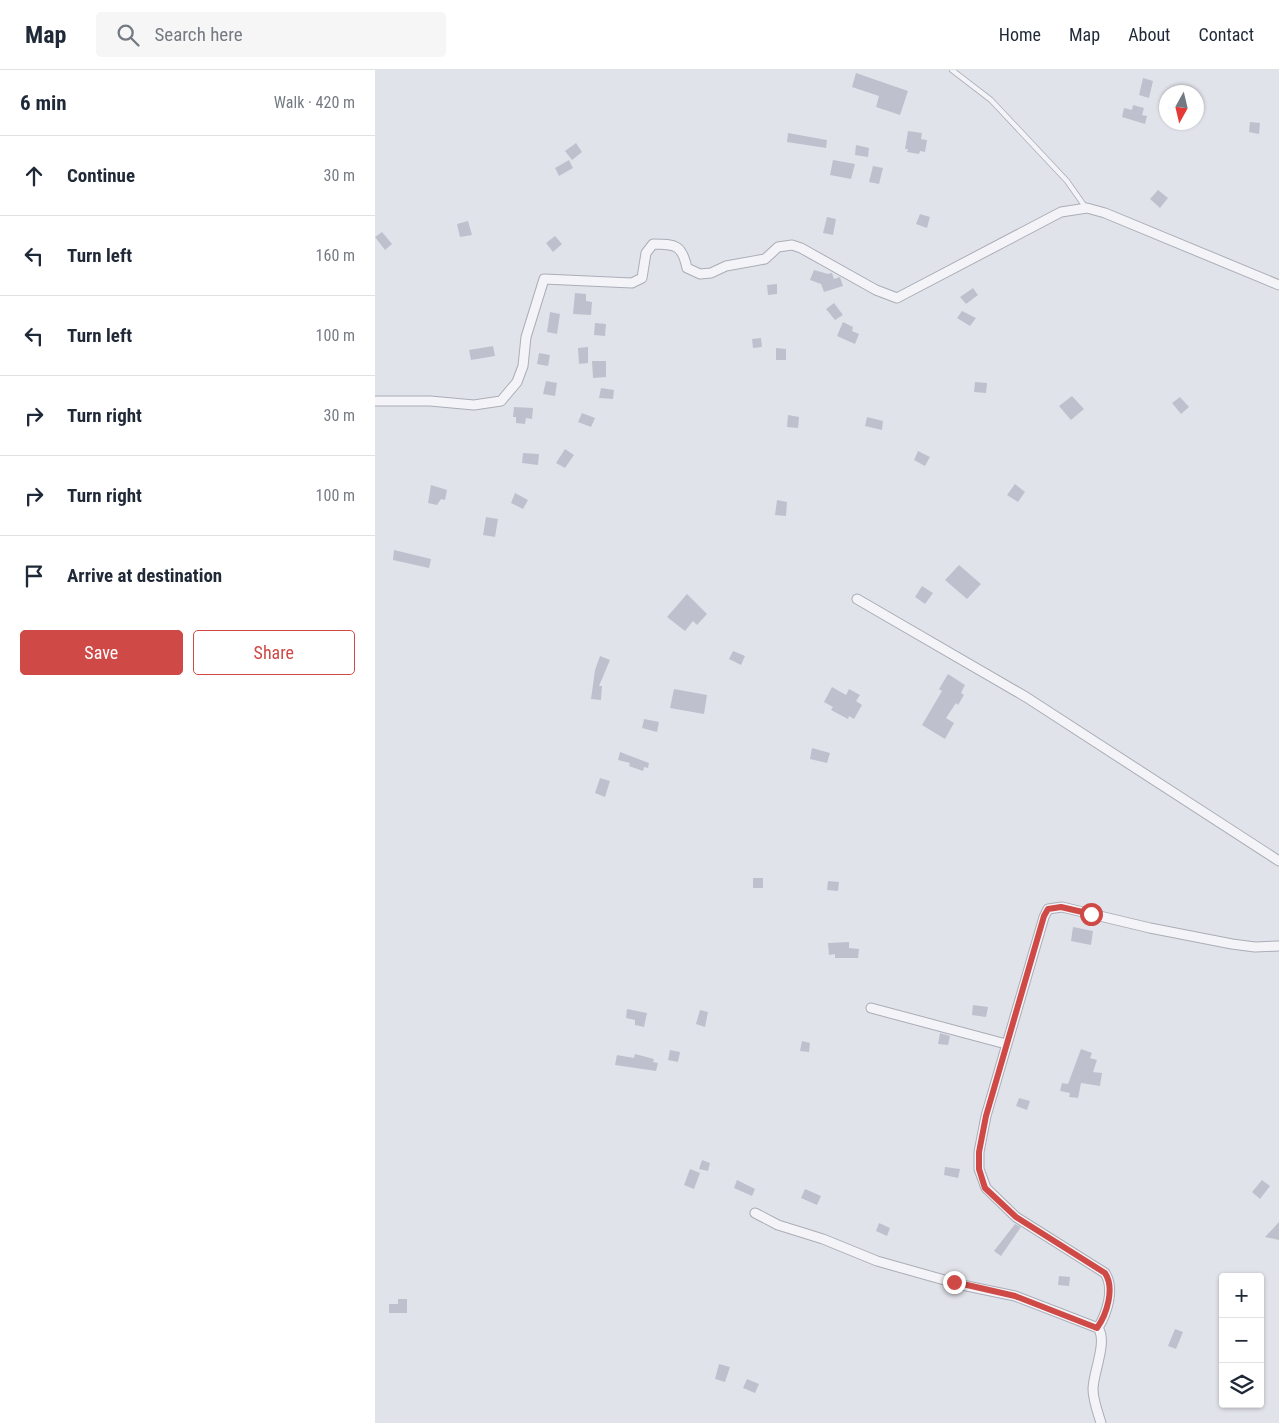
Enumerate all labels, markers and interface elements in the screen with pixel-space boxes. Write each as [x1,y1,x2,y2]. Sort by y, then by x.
search box [96,12,446,57]
text: Map [25,21,66,49]
icon: search [114,21,142,49]
text: Search here [154,23,243,46]
text: Home [999,24,1041,45]
text: Map [1069,24,1100,45]
text: About [1128,24,1170,45]
text: Contact [1198,24,1254,45]
north arrow [1159,85,1204,130]
text: 6 min [20,91,67,115]
text: Walk · 420 m [274,93,355,112]
icon: ahead [20,162,48,190]
text: Continue [67,164,135,187]
text: 30 m [323,166,355,185]
icon: left [20,242,48,270]
text: Turn left [67,244,132,267]
text: 160 m [316,246,355,265]
icon: left [20,322,48,350]
text: Turn left [67,324,132,347]
text: 100 m [316,326,355,345]
icon: right [20,402,48,430]
text: Turn right [67,404,142,427]
text: 30 m [323,406,355,425]
icon: right [20,482,48,510]
text: Turn right [67,484,142,507]
text: 100 m [316,486,355,505]
icon: arrive [20,562,48,590]
text: Arrive at destination [67,564,222,587]
button: Save [20,630,183,675]
button: Share [193,630,355,675]
route start [1080,903,1103,926]
route end [943,1271,966,1294]
map controls [1219,1273,1264,1408]
button: + [1219,1273,1264,1318]
button: − [1219,1318,1264,1363]
button: layers [1219,1363,1264,1408]

